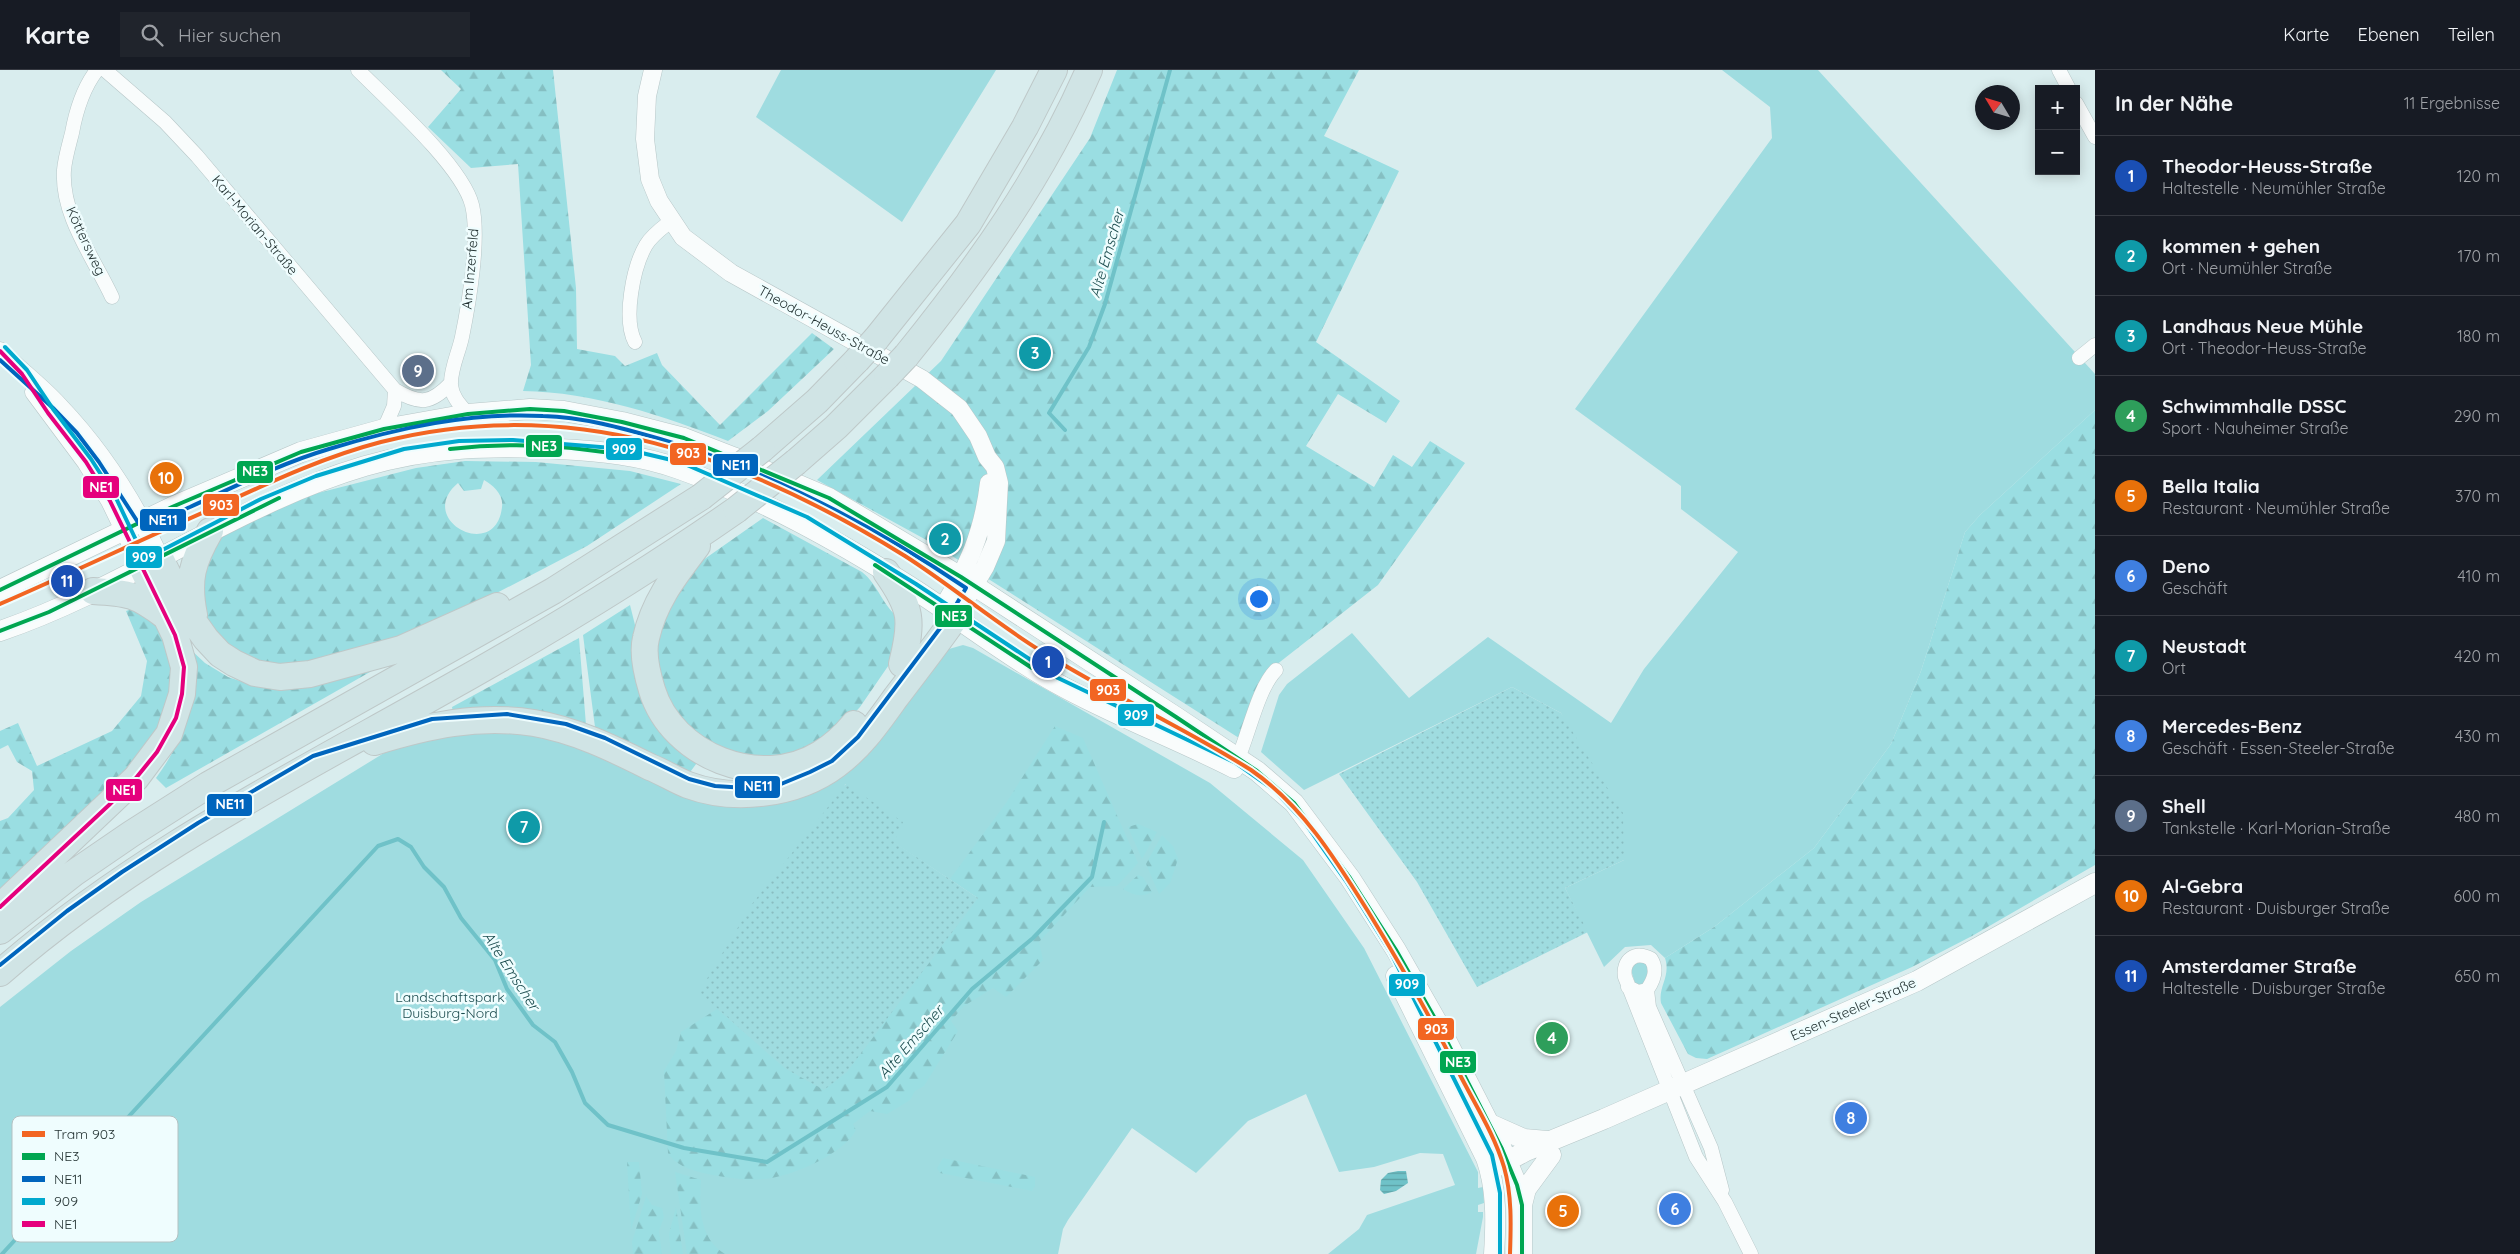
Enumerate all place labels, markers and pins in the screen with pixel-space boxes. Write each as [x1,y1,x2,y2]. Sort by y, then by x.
pin: 3 [1019,334,1051,372]
pin: 9 [402,352,434,390]
pin: 10 [150,459,182,497]
pin: 2 [929,520,961,558]
pin: 11 [51,562,83,600]
pin: 1 [1032,643,1064,681]
pin: 7 [508,808,540,846]
pin: 4 [1536,1019,1568,1057]
pin: 8 [1835,1099,1867,1137]
pin: 6 [1659,1190,1691,1228]
pin: 5 [1547,1192,1579,1230]

